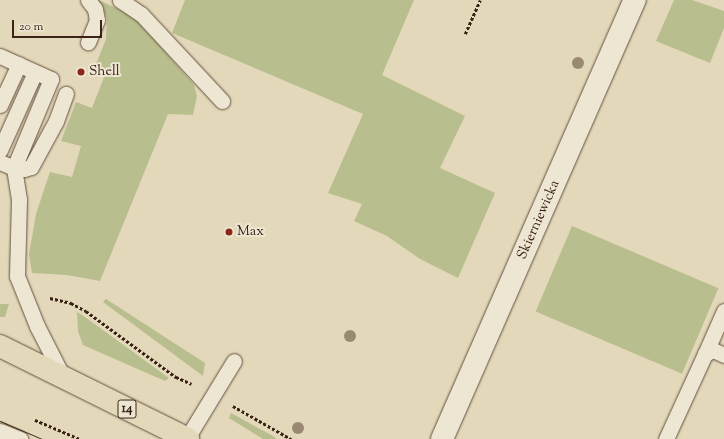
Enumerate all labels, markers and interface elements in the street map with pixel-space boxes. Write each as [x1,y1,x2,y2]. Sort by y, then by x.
scale bar [14,12,104,38]
text: 20 m [19,18,43,36]
place label: Shell [89,64,120,80]
marker: Shell [76,67,86,77]
street label: Skierniewicka [514,178,564,262]
place label: Max [237,224,264,240]
marker: Max [224,227,234,237]
road number: 14 [117,398,137,420]

